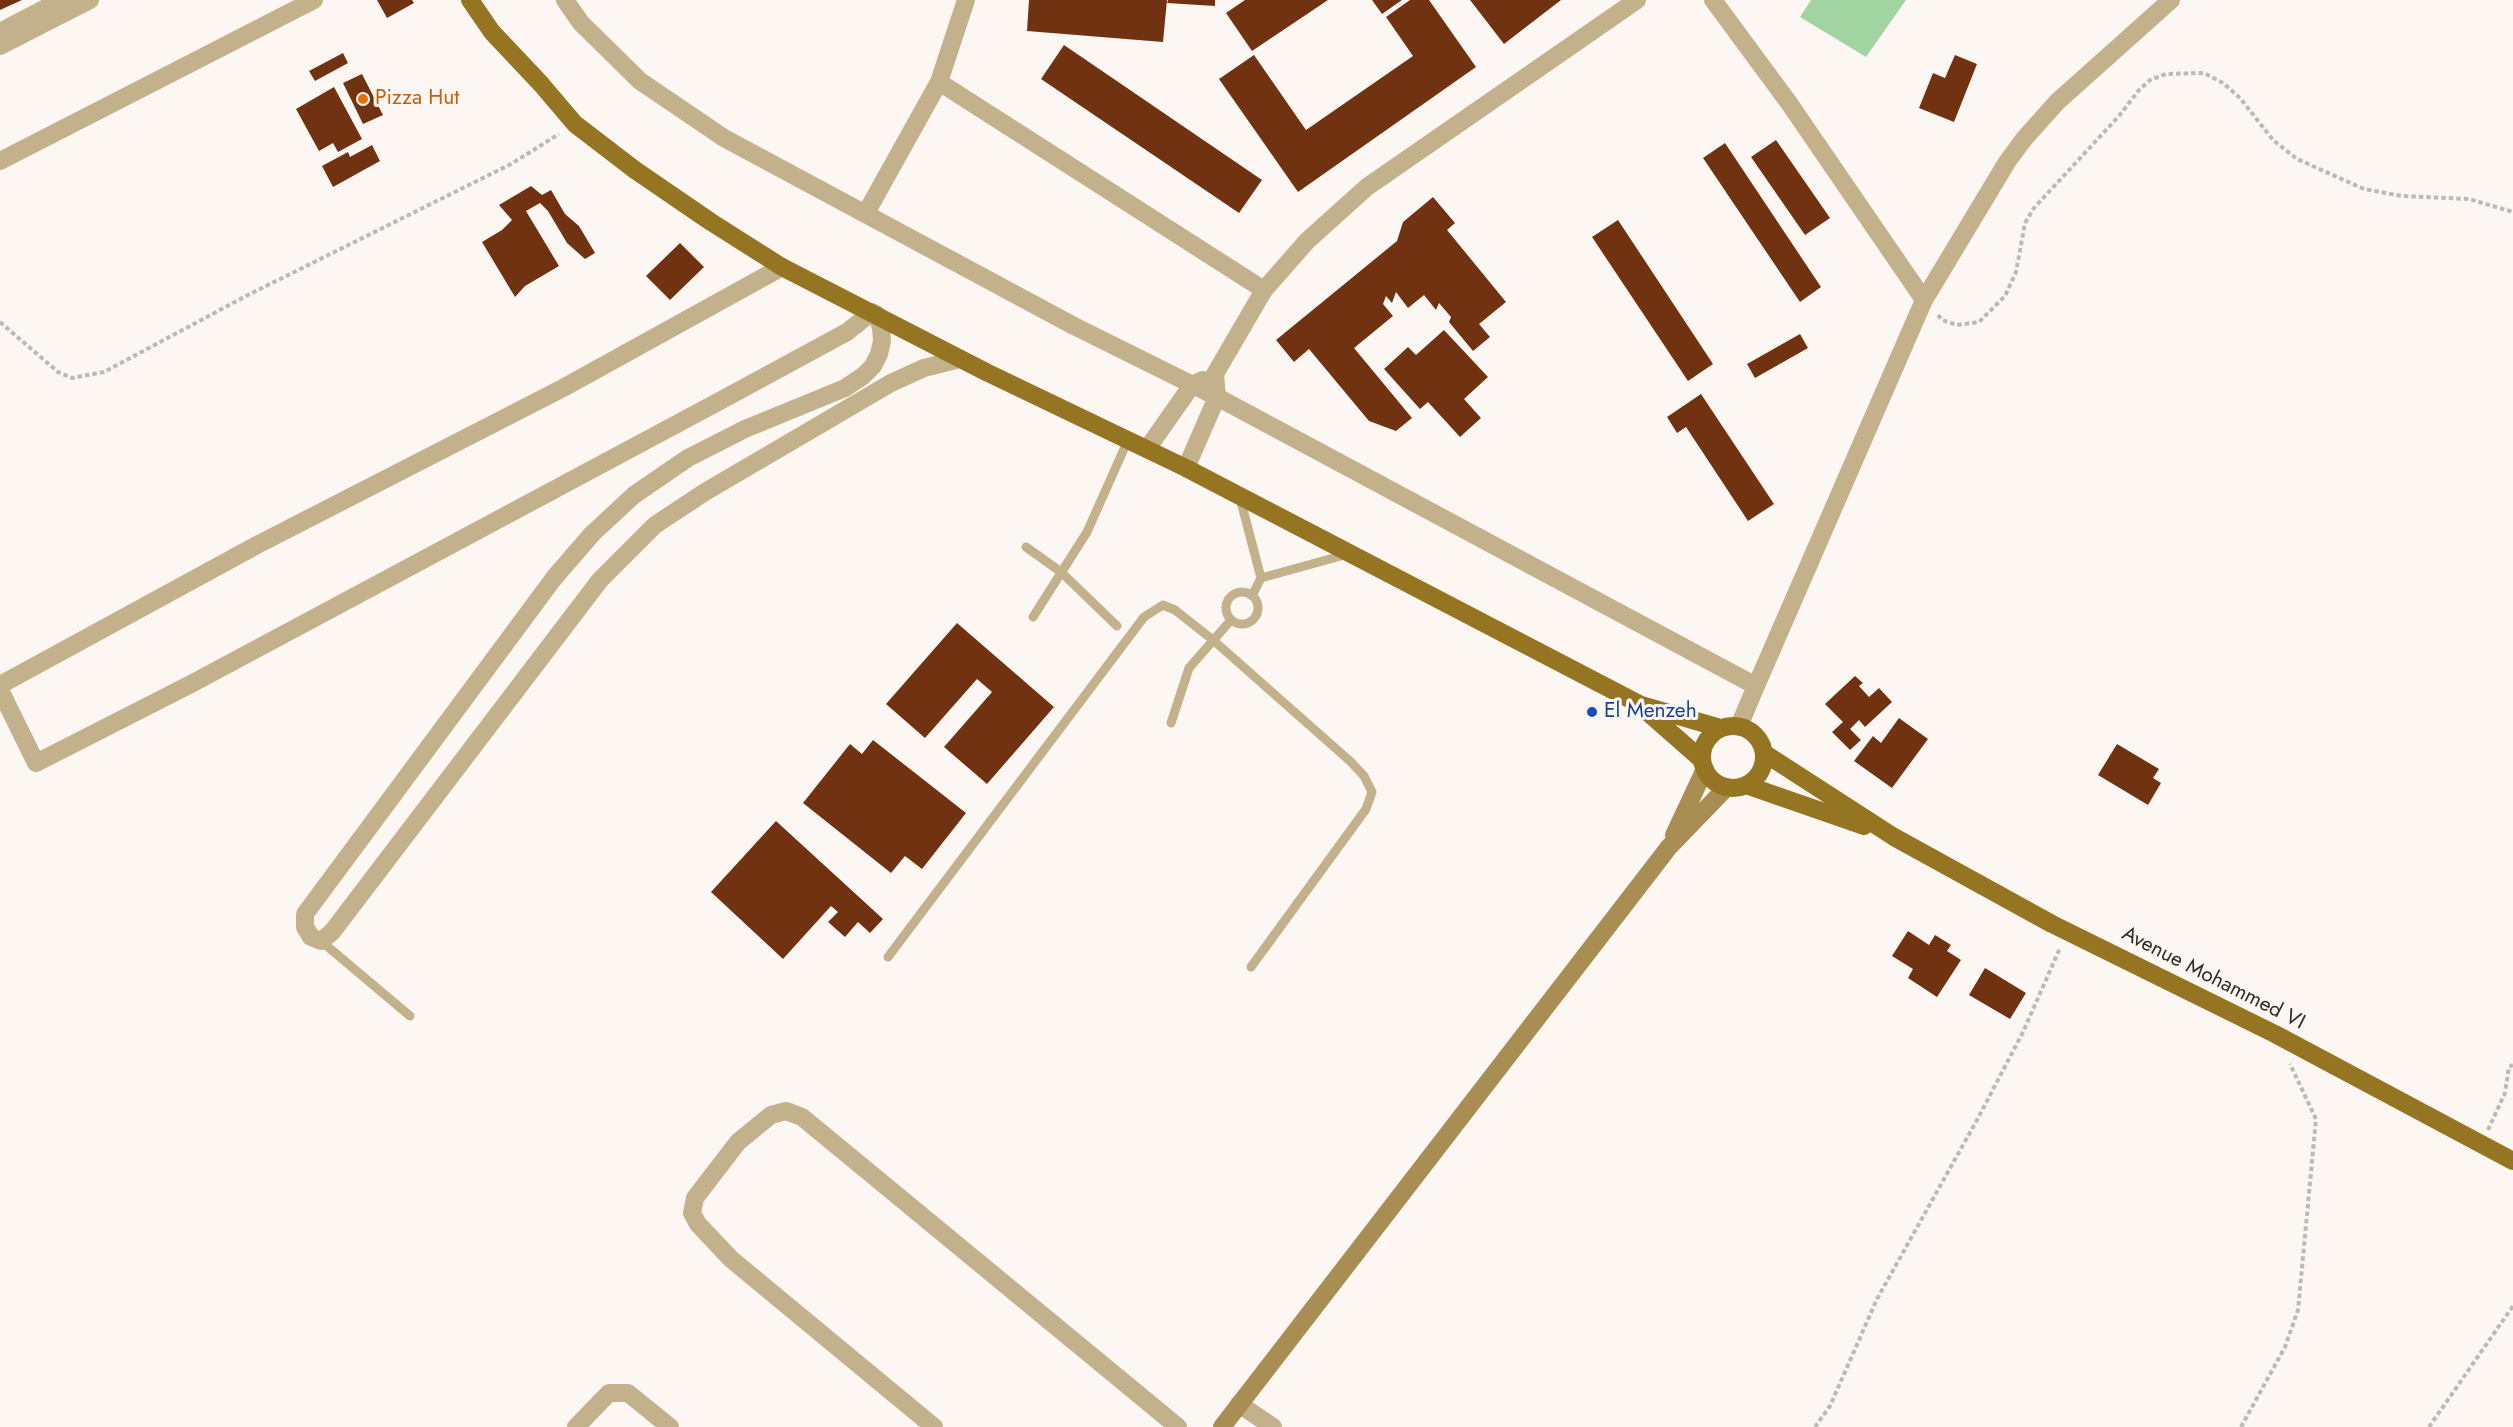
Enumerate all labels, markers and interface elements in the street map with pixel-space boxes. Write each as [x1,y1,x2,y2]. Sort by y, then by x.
place label: Pizza Hut [375,86,459,112]
marker: Pizza Hut [356,92,370,106]
place label: El Menzeh [1604,699,1697,725]
marker: El Menzeh [1585,705,1599,719]
street label: Avenue Mohammed VI [2117,922,2309,1036]

